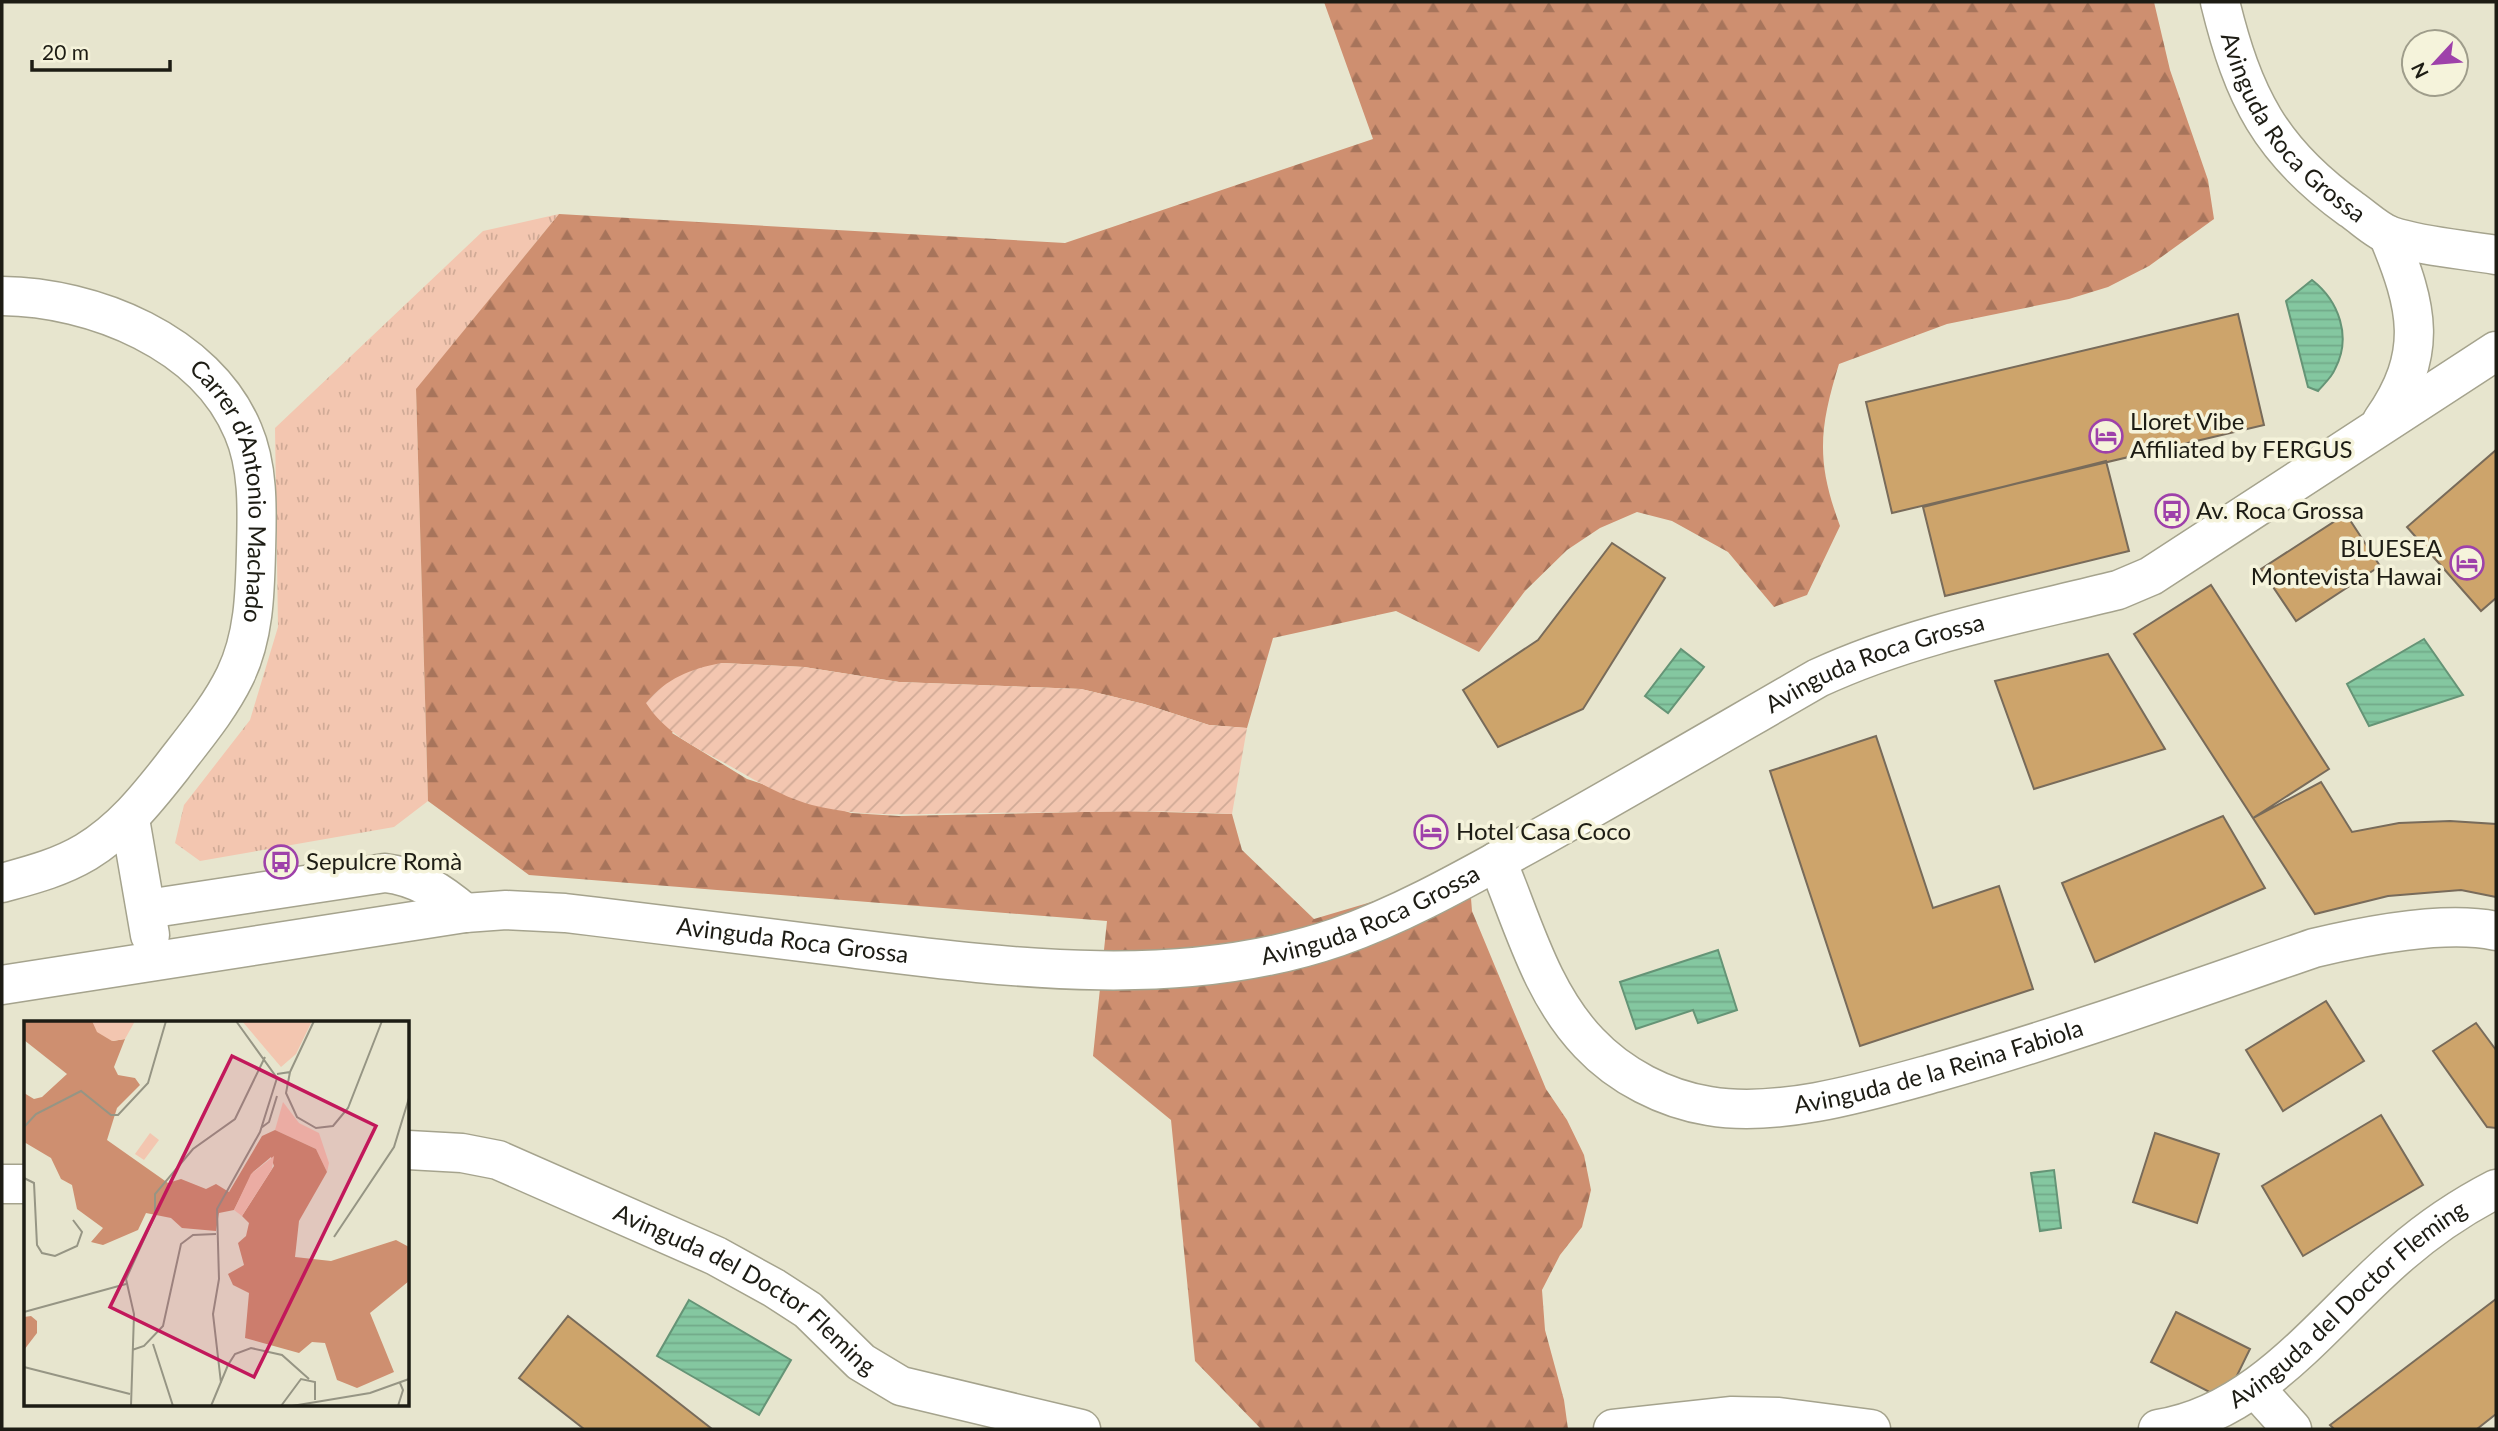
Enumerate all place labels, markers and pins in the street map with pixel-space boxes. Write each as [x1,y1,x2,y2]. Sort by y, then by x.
place label: Lloret Vibe Affiliated by FERGUS [2130,406,2353,463]
hotel icon: Lloret Vibe Affiliated by FERGUS [2087,417,2125,455]
bus stop icon: Av. Roca Grossa [2153,492,2191,530]
place label: Av. Roca Grossa [2196,495,2364,524]
place label: BLUESEA Montevista Hawai [2251,533,2443,590]
hotel icon: BLUESEA Montevista Hawai [2448,544,2486,582]
hotel icon: Hotel Casa Coco [1412,813,1450,851]
place label: Hotel Casa Coco [1456,816,1631,845]
bus stop icon: Sepulcre Romà [262,843,300,881]
place label: Sepulcre Romà [306,846,462,875]

